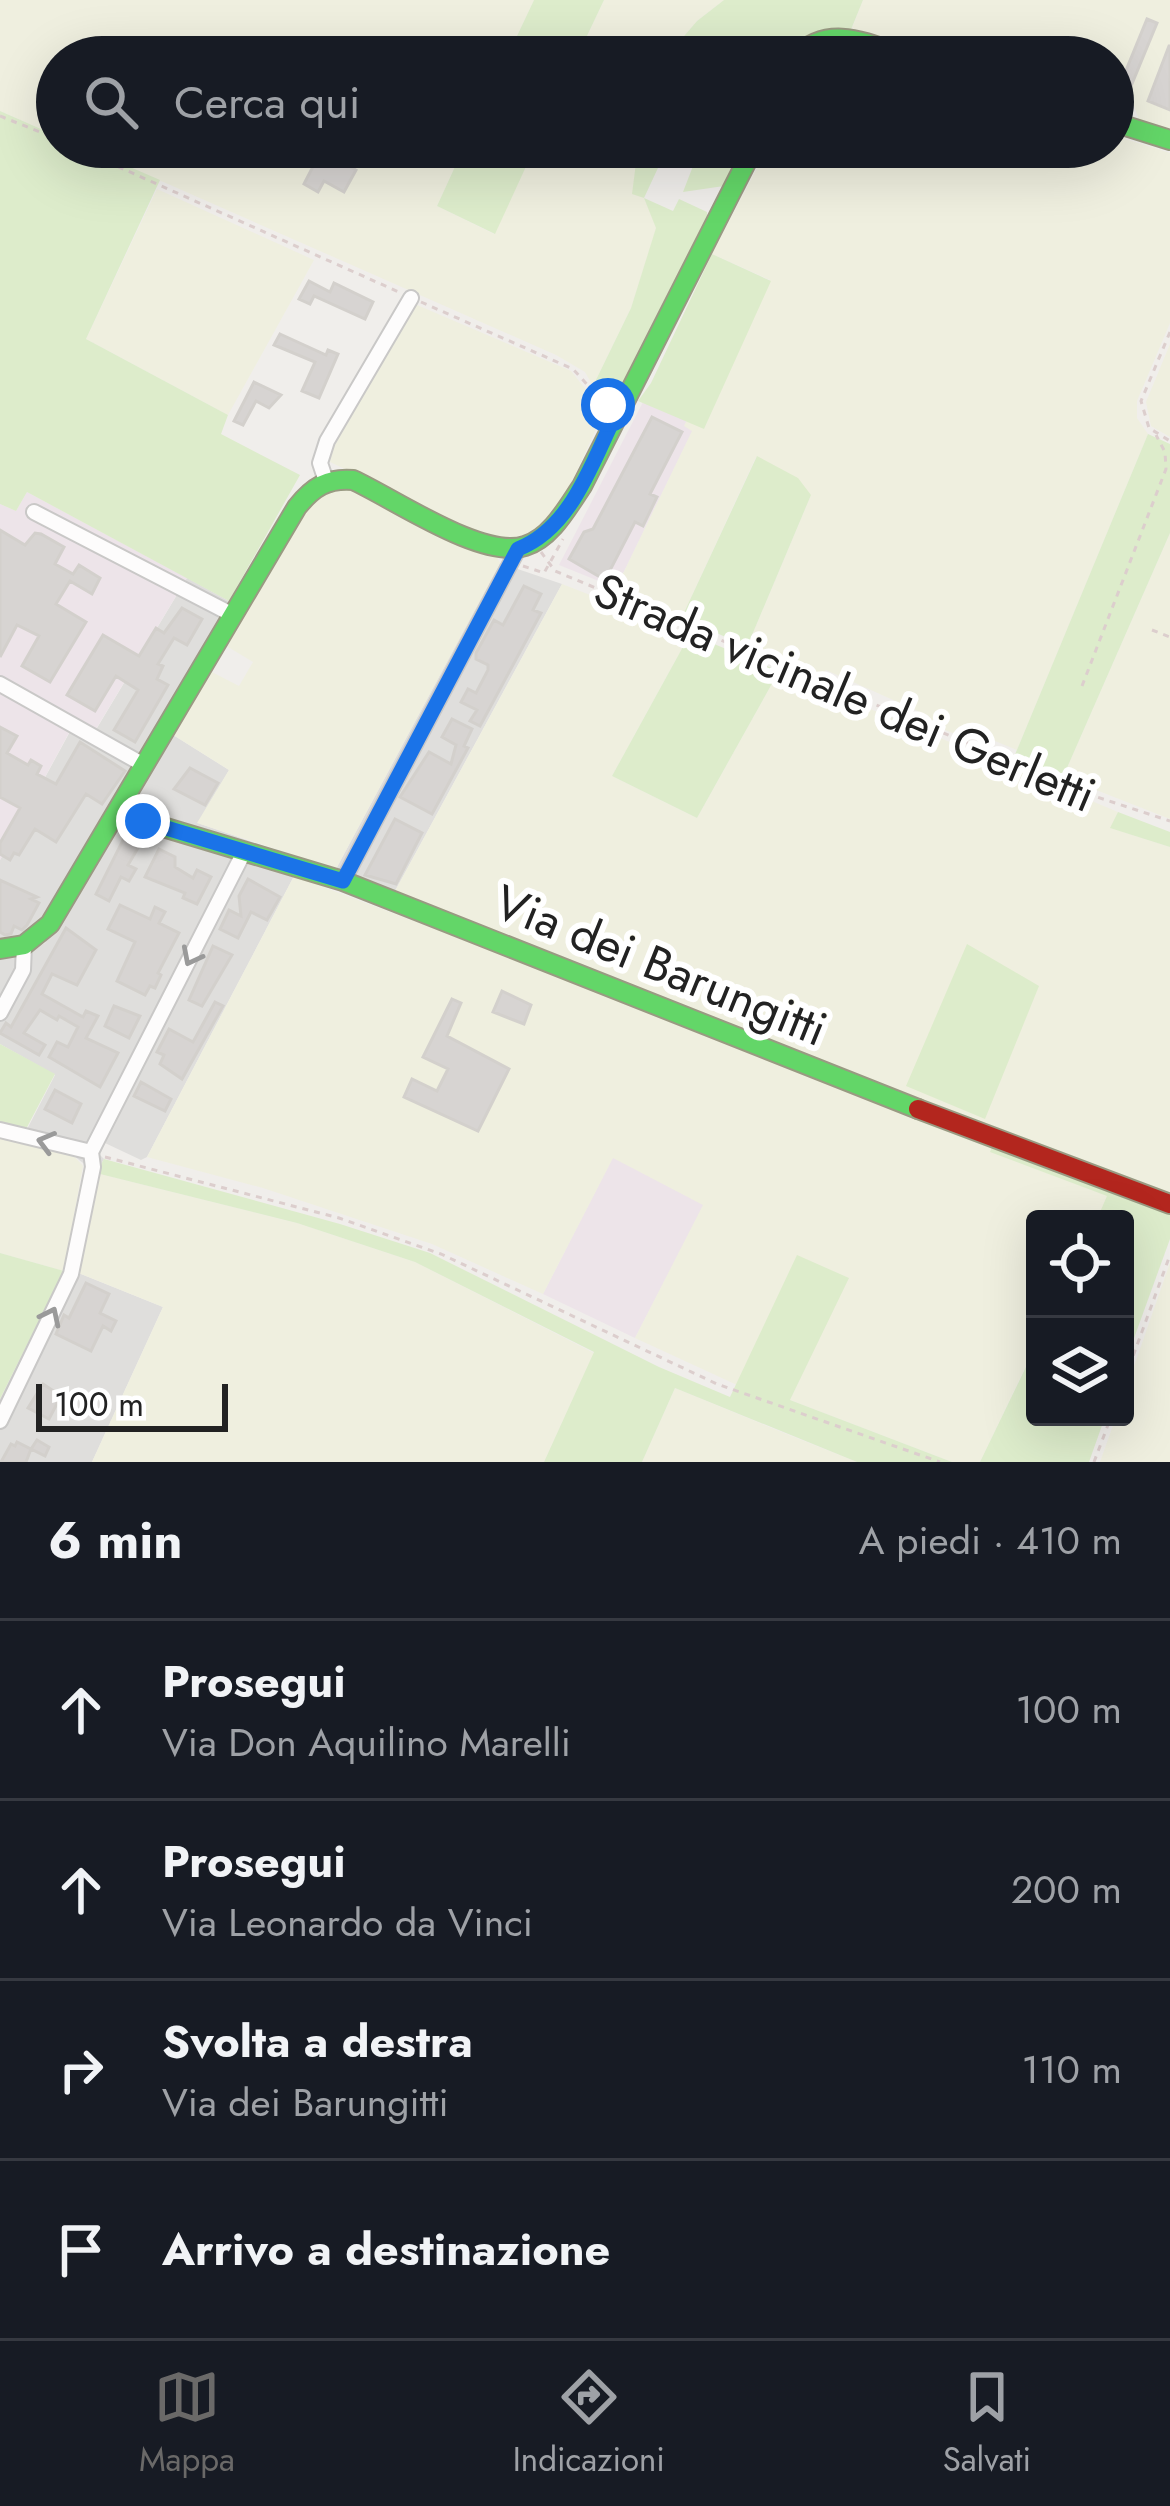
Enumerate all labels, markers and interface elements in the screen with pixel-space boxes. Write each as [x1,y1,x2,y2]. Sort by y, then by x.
search box [36,36,1134,168]
icon: search [78,69,144,135]
text: Cerca qui [174,70,360,135]
route start [581,378,635,432]
street label: Strada vicinale dei Gerletti [584,556,1106,829]
route end [116,794,170,848]
street label: Via dei Barungitti [484,867,837,1064]
one-way arrow [182,944,205,965]
one-way arrow [36,1132,56,1157]
map controls [1026,1210,1134,1426]
button: locate [1026,1210,1134,1318]
one-way arrow [37,1306,60,1328]
button: layers [1026,1318,1134,1426]
scale bar [36,1378,228,1431]
text: 100 m [54,1381,144,1428]
text: 6 min [48,1503,183,1577]
text: A piedi · 410 m [859,1512,1122,1569]
text: Prosegui [162,1649,346,1714]
icon: ahead [48,1677,114,1743]
text: 100 m [1016,1681,1122,1738]
text: Via Don Aquilino Marelli [162,1714,571,1771]
text: Prosegui [162,1829,346,1894]
icon: ahead [48,1857,114,1923]
text: 200 m [1011,1861,1122,1918]
text: Via Leonardo da Vinci [162,1894,533,1951]
text: Svolta a destra [162,2009,473,2074]
icon: right [48,2037,114,2103]
text: 110 m [1021,2041,1122,2098]
text: Via dei Barungitti [162,2074,449,2131]
icon: arrive [48,2217,114,2283]
text: Arrivo a destinazione [162,2217,610,2282]
tab: Mappa [139,2364,235,2483]
tab: Indicazioni [513,2364,665,2483]
tab: Salvati [943,2364,1031,2483]

